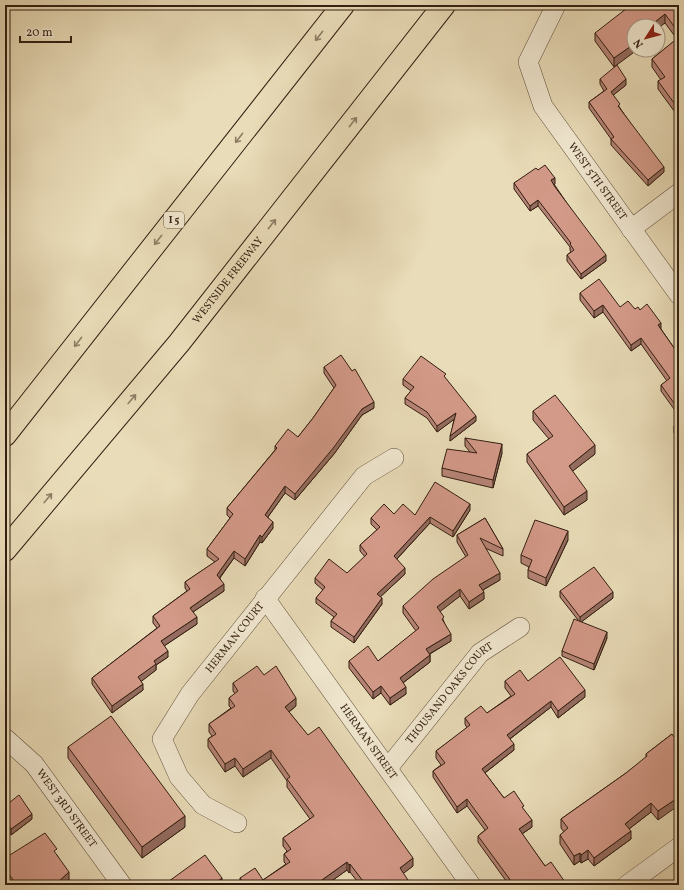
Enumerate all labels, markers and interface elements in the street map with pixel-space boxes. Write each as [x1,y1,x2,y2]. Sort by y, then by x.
scale bar [20,18,71,44]
north arrow [626,18,666,58]
text: 20 m [26,25,53,41]
one-way arrow [315,30,323,41]
text: N [631,35,648,51]
one-way arrow [348,116,357,127]
one-way arrow [234,132,243,143]
street label: WEST 5TH STREET [564,140,631,224]
road number: I 5 [164,212,184,228]
one-way arrow [268,218,277,229]
one-way arrow [154,234,163,245]
street label: WESTSIDE FREEWAY [189,234,267,327]
one-way arrow [74,337,82,348]
one-way arrow [128,393,137,404]
one-way arrow [44,493,53,503]
street label: HERMAN COURT [202,599,268,676]
street label: THOUSAND OAKS COURT [402,639,497,747]
street label: HERMAN STREET [336,701,401,783]
street label: WEST 3RD STREET [33,766,100,851]

